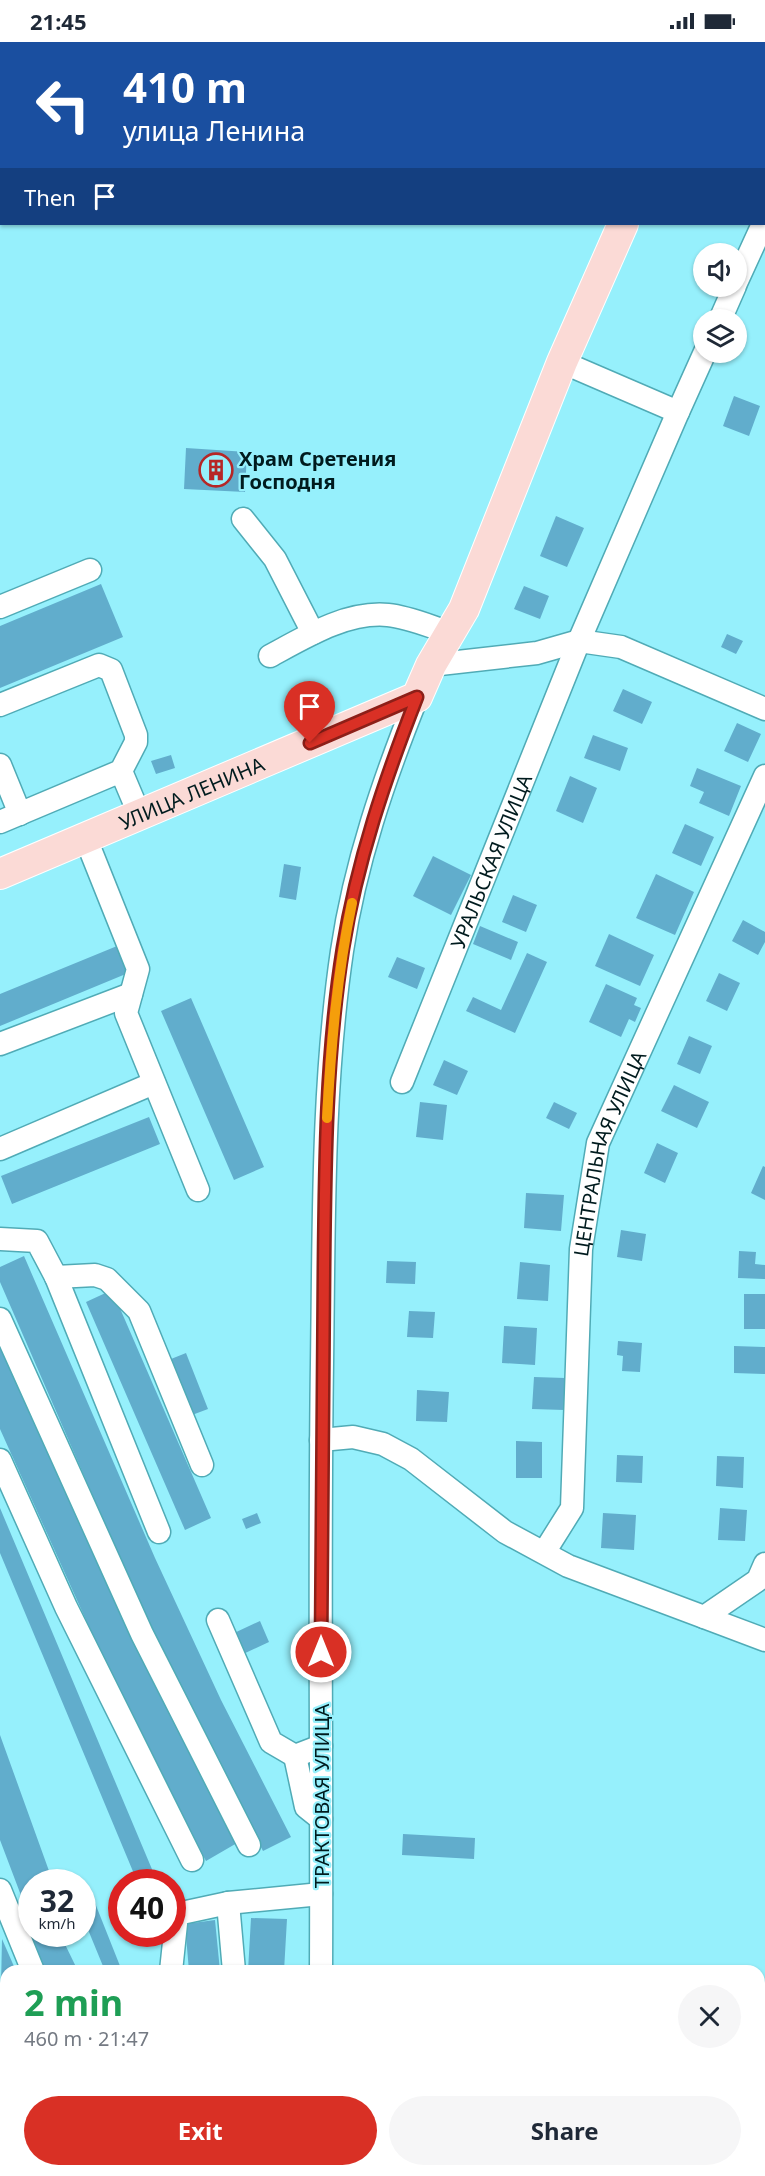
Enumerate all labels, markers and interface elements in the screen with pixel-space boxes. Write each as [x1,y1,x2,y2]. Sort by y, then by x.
text: 21:45 [30,6,87,36]
text: 410 m [123,58,247,115]
icon: left [24,66,102,144]
text: улица Ленина [123,112,305,149]
icon: arrive [88,180,121,213]
text: Then [24,182,76,212]
map controls [693,243,747,363]
button: sound [693,243,747,297]
button: layers [693,309,747,363]
place label: Храм Сретения Господня [239,445,396,495]
building icon: Храм Сретения Господня [198,452,234,488]
pin [284,681,335,743]
icon: arrive [293,690,326,723]
street label: УЛИЦА ЛЕНИНА [115,750,268,835]
street label: УРАЛЬСКАЯ УЛИЦА [444,770,538,952]
street label: ЦЕНТРАЛЬНАЯ УЛИЦА [567,1046,652,1258]
position arrow [289,1620,353,1684]
street label: ТРАКТОВАЯ УЛИЦА [308,1704,335,1888]
speed limit sign: 40 [108,1869,186,1947]
text: 32 [40,1880,74,1921]
text: km/h [39,1913,75,1933]
text: 2 min [24,1978,123,2027]
button: close [678,1985,741,2048]
text: 460 m · 21:47 [24,2025,149,2052]
button: Exit [24,2096,377,2165]
button: Share [389,2096,741,2165]

